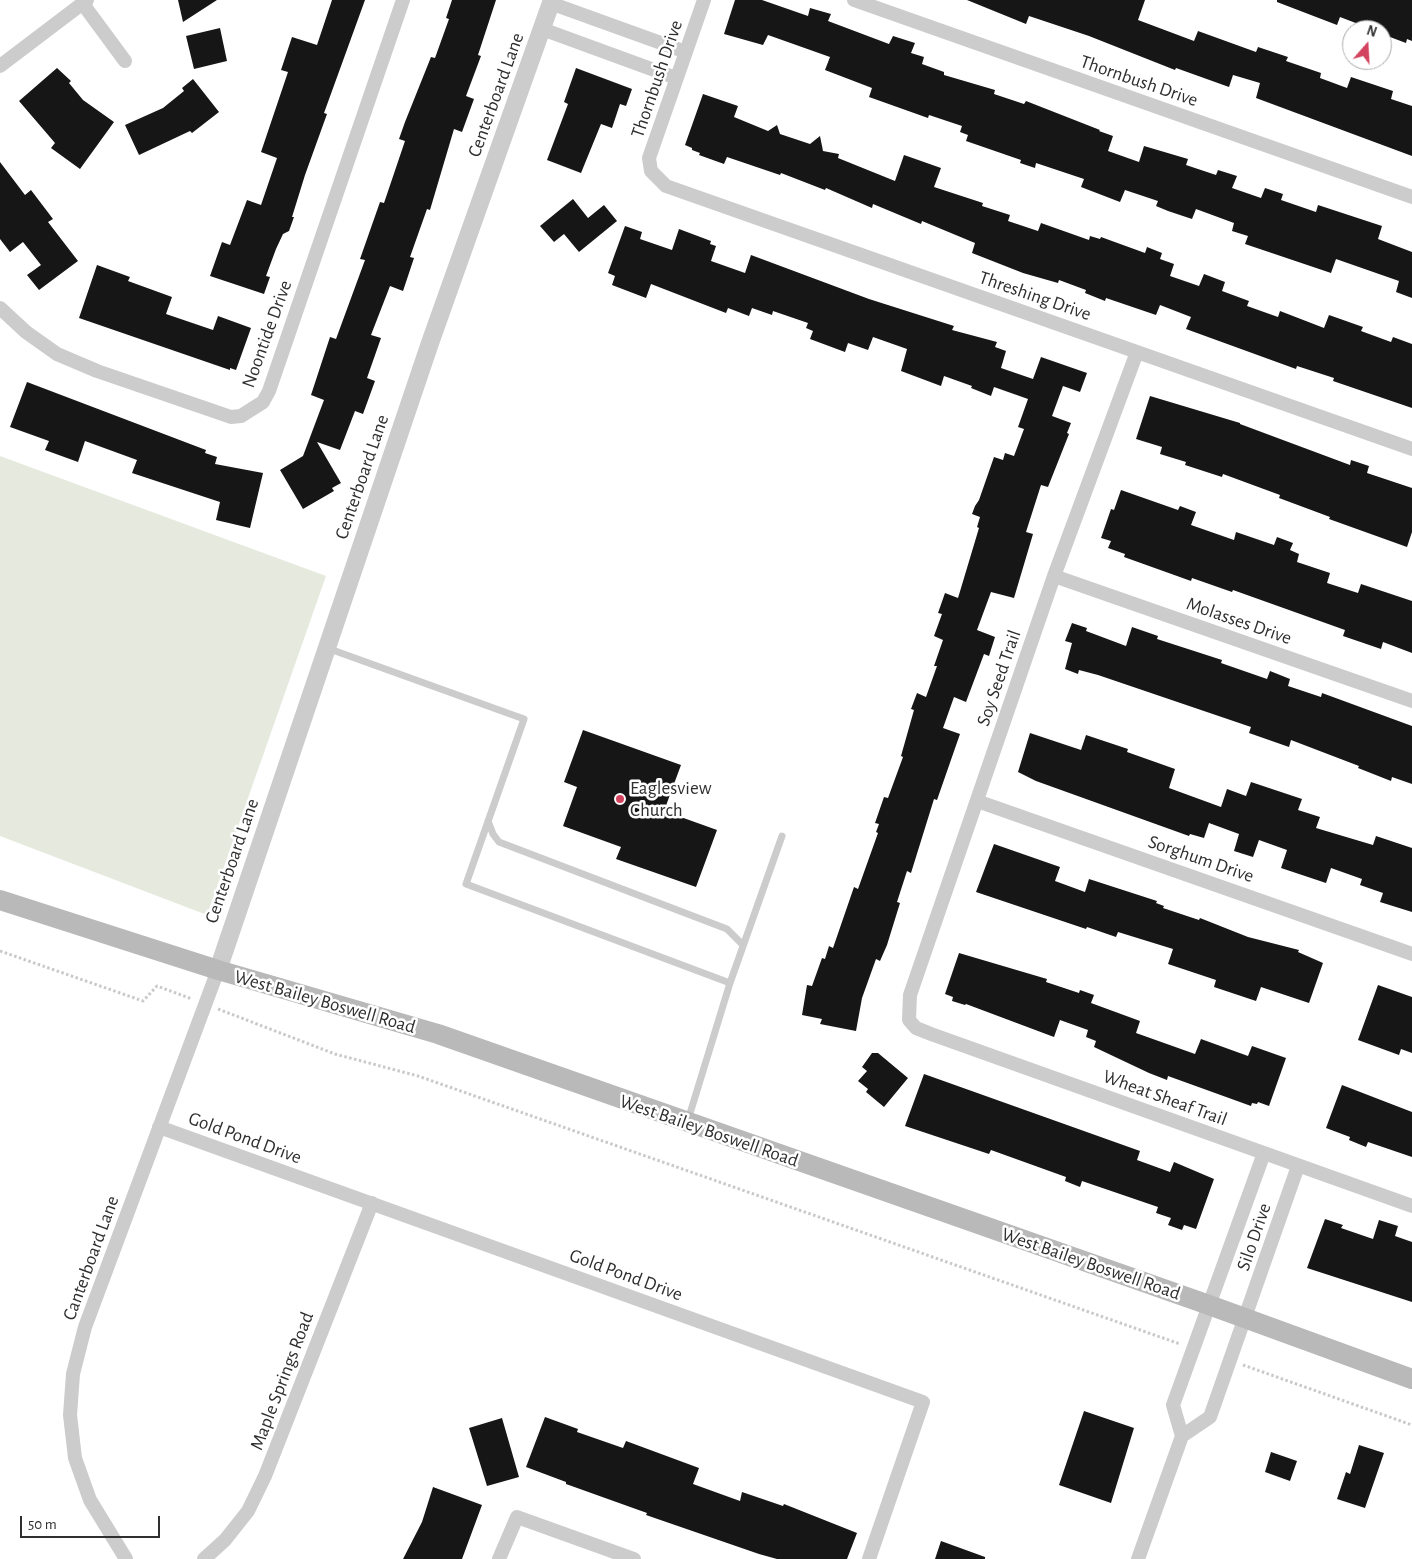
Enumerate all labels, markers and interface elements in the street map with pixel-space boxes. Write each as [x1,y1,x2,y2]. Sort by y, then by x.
street label: Thornbush Drive [626,17,688,141]
north arrow [1342,20,1392,70]
text: N [1365,24,1378,40]
street label: Centerboard Lane [463,30,529,160]
street label: Thornbush Drive [1077,50,1201,112]
street label: Threshing Drive [976,266,1094,326]
street label: Noontide Drive [237,277,297,391]
street label: Centerboard Lane [330,412,394,542]
street label: Molasses Drive [1183,592,1295,650]
street label: Soy Seed Trail [972,627,1026,729]
place label: Eaglesview Church [630,777,711,821]
marker: Eaglesview Church [614,793,626,805]
street label: Centerboard Lane [200,796,264,926]
street label: Sorghum Drive [1145,830,1257,888]
street label: West Bailey Boswell Road [232,965,418,1039]
street label: Wheat Sheaf Trail [1100,1065,1230,1131]
street label: West Bailey Boswell Road [617,1090,801,1172]
street label: Gold Pond Drive [185,1107,305,1169]
street label: Canterboard Lane [58,1193,124,1323]
street label: Silo Drive [1232,1200,1276,1274]
street label: West Bailey Boswell Road [999,1223,1183,1305]
street label: Gold Pond Drive [566,1244,686,1306]
street label: Maple Springs Road [245,1309,319,1453]
scale bar [22,1506,162,1538]
text: 50 m [28,1517,57,1532]

